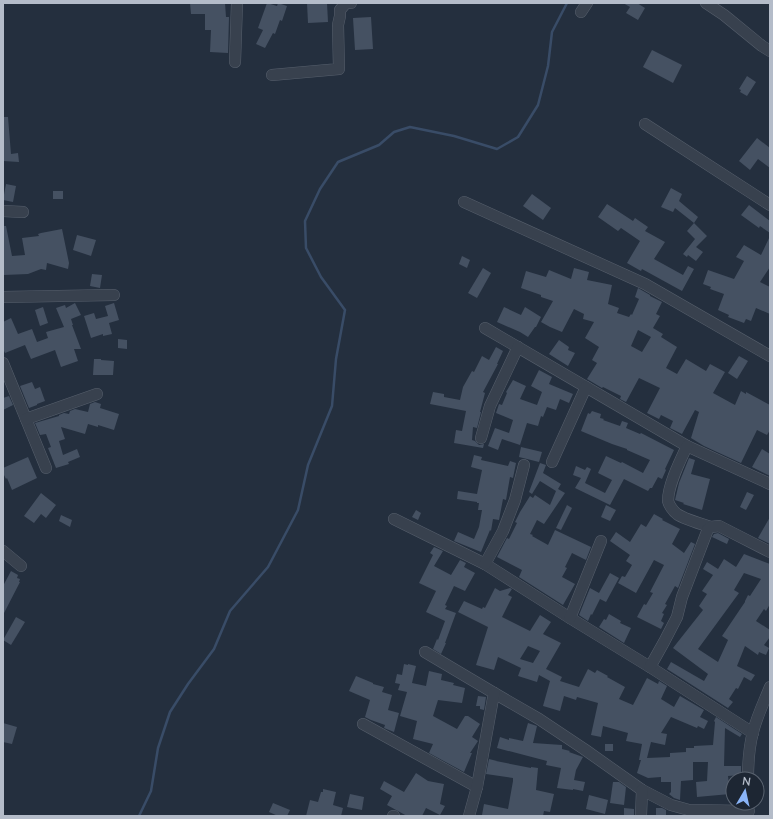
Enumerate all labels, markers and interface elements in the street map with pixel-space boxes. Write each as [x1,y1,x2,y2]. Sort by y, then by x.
north arrow [725,771,765,811]
text: N [741,774,752,788]

